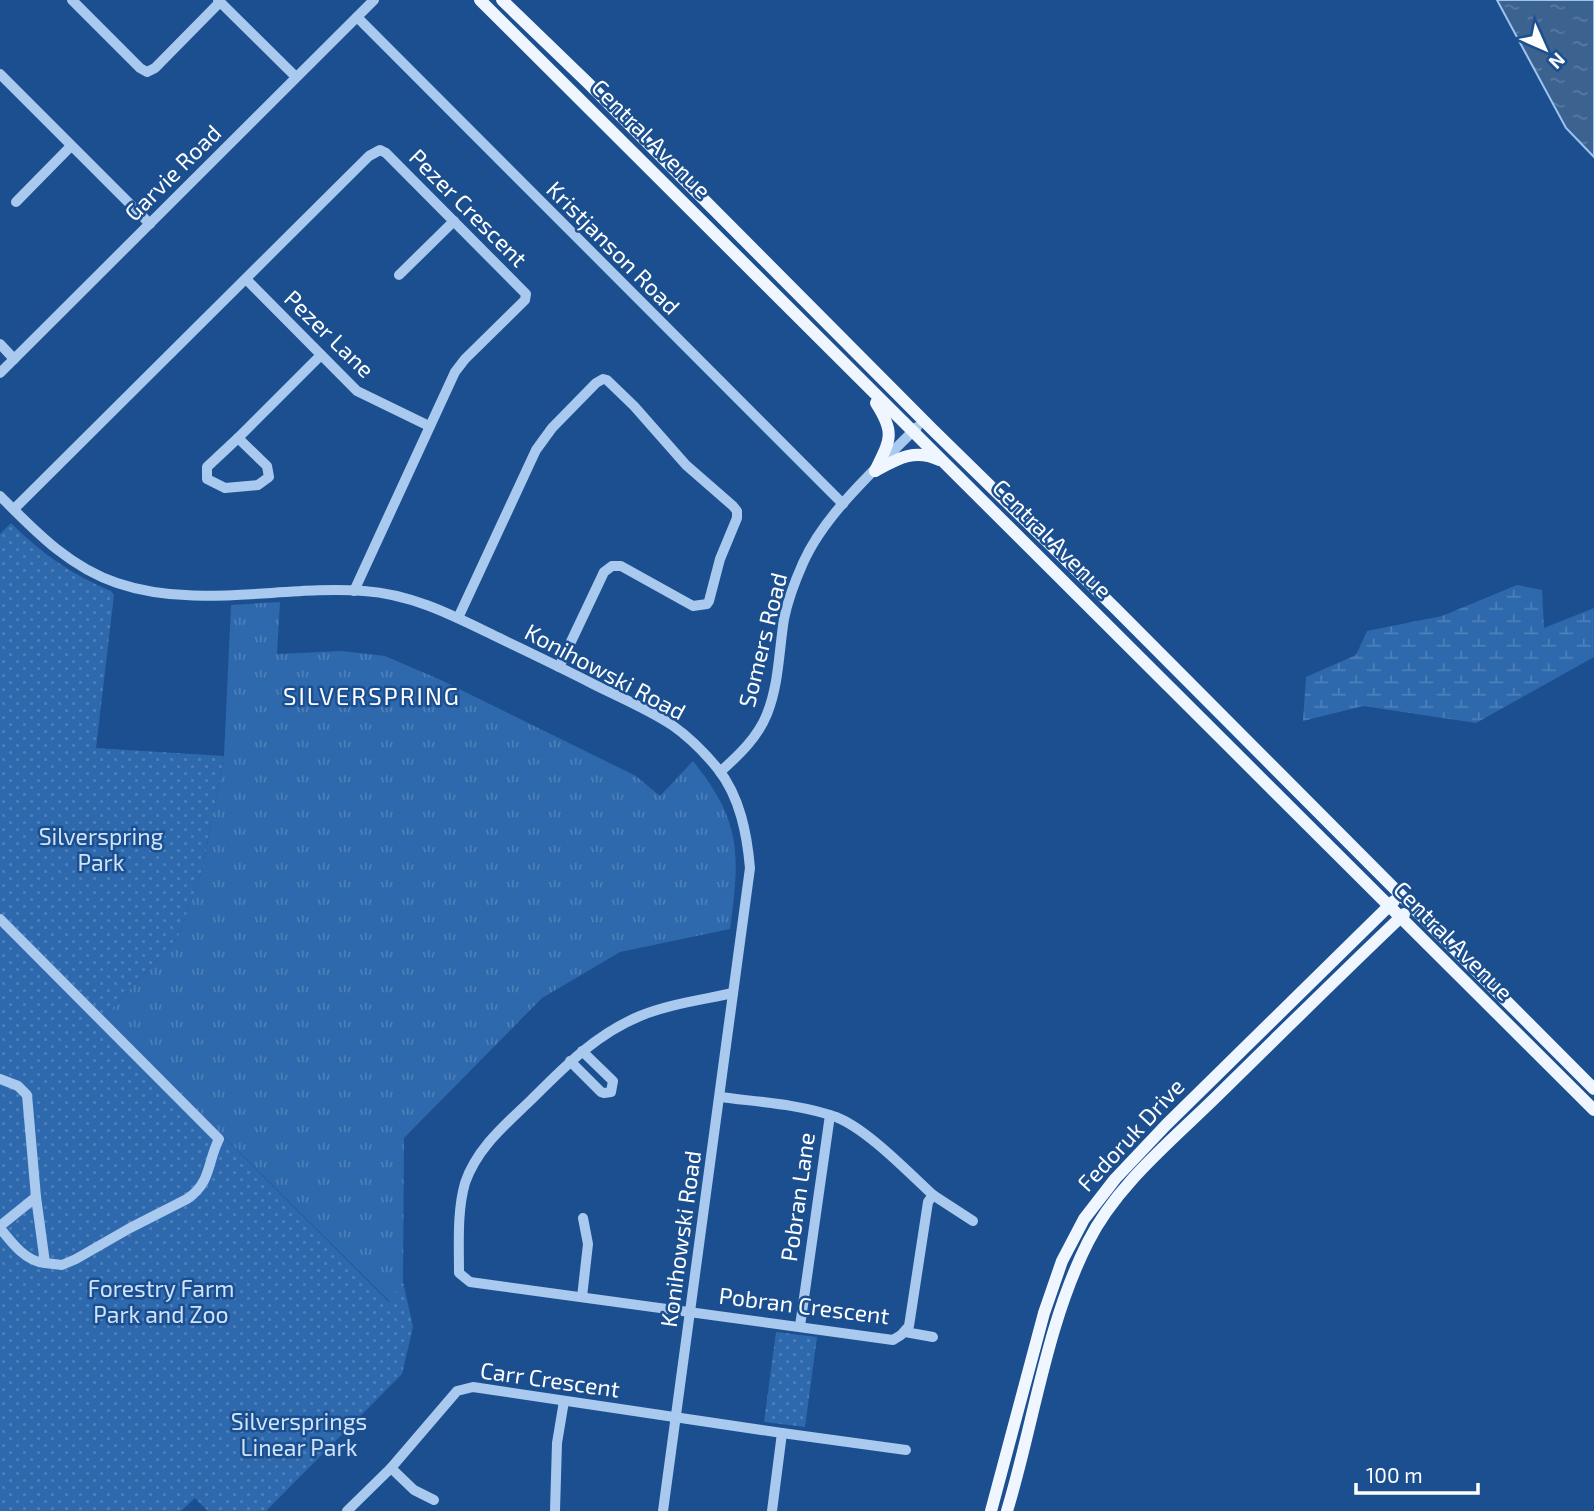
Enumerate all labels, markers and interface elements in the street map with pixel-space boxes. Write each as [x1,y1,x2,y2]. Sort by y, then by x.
north arrow [1510,14,1580,84]
text: N [1544,48,1570,74]
street label: Central Avenue [586,73,717,204]
street label: Garvie Road [118,118,226,226]
street label: Pezer Crescent [404,142,534,272]
street label: Kristjanson Road [541,175,686,320]
street label: Pezer Lane [279,284,380,383]
street label: Central Avenue [987,473,1118,604]
street label: Somers Road [732,570,792,710]
street label: Konihowski Road [520,617,691,725]
district label: SILVERSPRING [283,681,461,710]
park label: Silverspring Park [39,822,164,876]
street label: Central Avenue [1388,875,1519,1006]
street label: Fedoruk Drive [1071,1072,1190,1197]
street label: Pobran Lane [774,1130,820,1263]
street label: Konihowski Road [654,1149,706,1329]
park label: Forestry Farm Park and Zoo [88,1274,234,1328]
street label: Pobran Crescent [717,1281,891,1329]
street label: Carr Crescent [479,1355,622,1403]
park label: Silversprings Linear Park [231,1407,367,1461]
scale bar [1356,1452,1478,1496]
text: 100 m [1366,1462,1423,1487]

